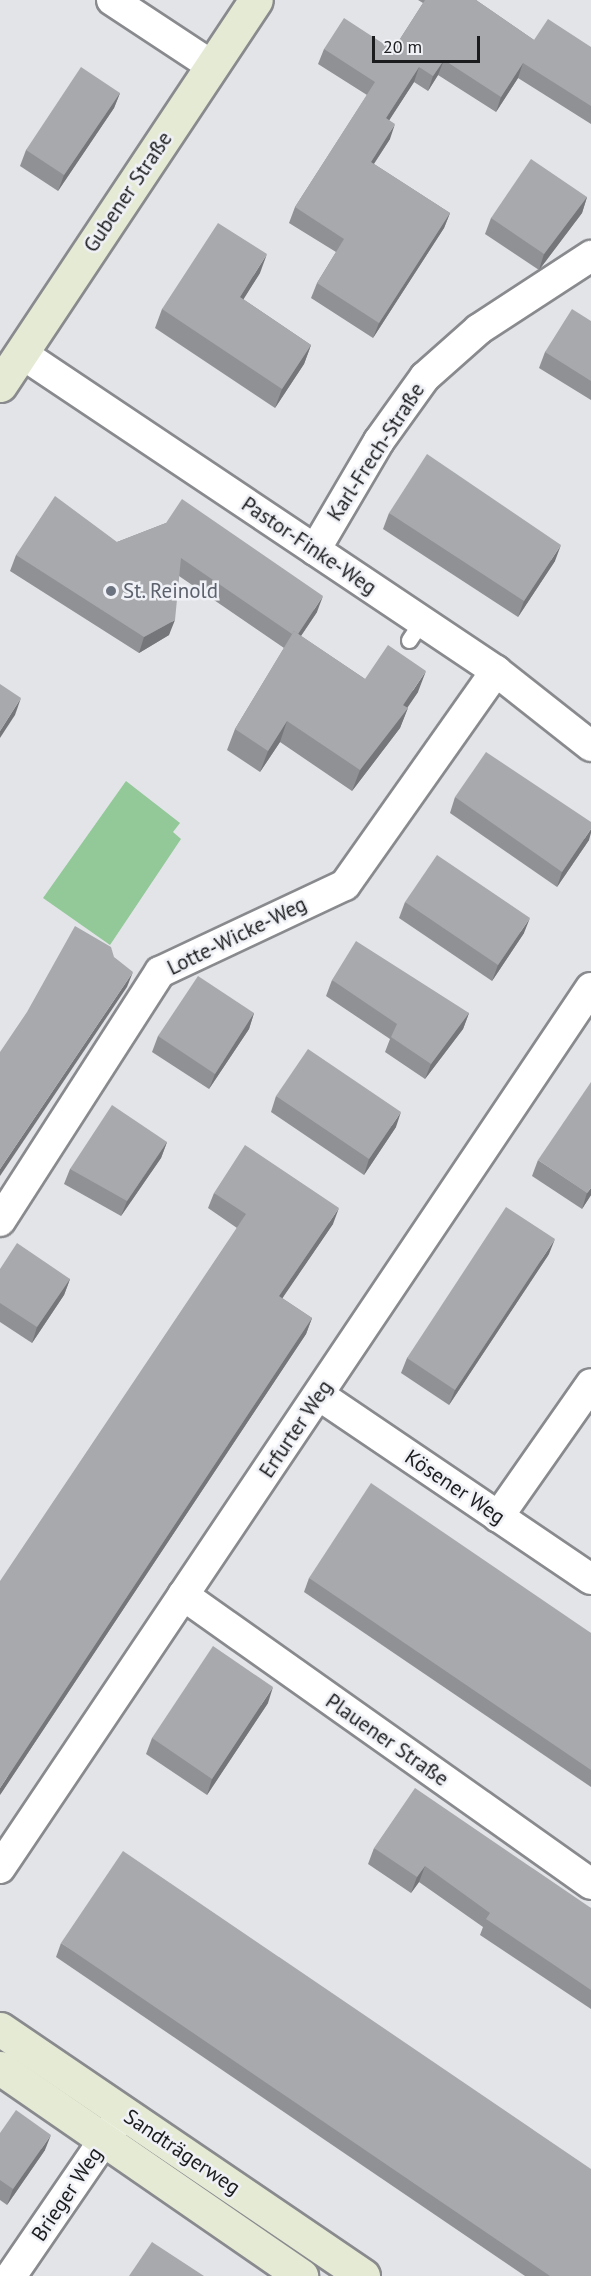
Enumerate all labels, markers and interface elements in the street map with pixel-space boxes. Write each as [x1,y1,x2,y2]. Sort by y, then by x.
scale bar [375,24,483,62]
text: 20 m [383,35,422,58]
street label: Gubener Straße [78,127,178,257]
street label: Karl-Frech-Straße [322,378,430,526]
street label: Pastor-Finke-Weg [237,492,381,600]
place label: St. Reinold [123,578,220,604]
marker: St. Reinold [104,584,118,598]
street label: Lotte-Wicke-Weg [163,891,311,981]
street label: Erfurter Weg [254,1375,338,1483]
street label: Kösener Weg [400,1444,510,1530]
street label: Plauener Straße [321,1688,453,1792]
street label: Sandträgerweg [119,2104,245,2200]
street label: Brieger Weg [26,2142,108,2246]

